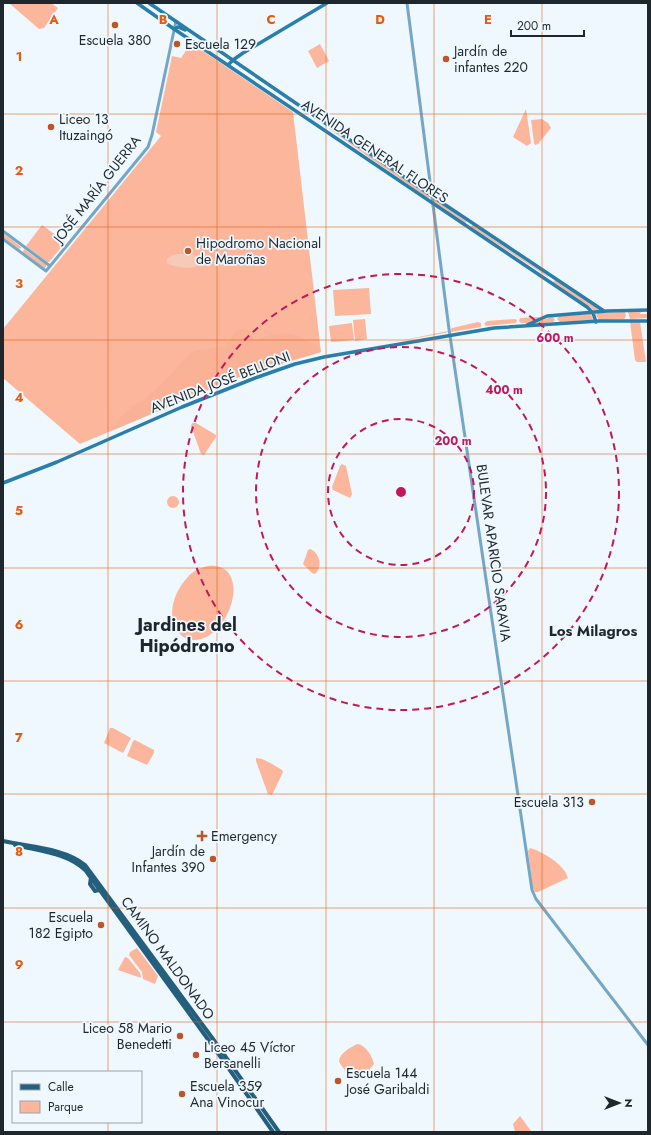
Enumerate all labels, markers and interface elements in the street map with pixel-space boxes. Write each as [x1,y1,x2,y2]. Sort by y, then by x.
text: A [48,10,59,29]
text: B [159,10,168,29]
text: C [266,10,276,29]
text: D [375,10,385,29]
text: E [484,10,492,29]
scale bar [511,12,584,38]
text: 200 m [517,17,551,35]
marker: Escuela 380 [110,20,120,30]
place label: Escuela 380 [79,30,151,50]
place label: Escuela 129 [185,34,256,54]
marker: Escuela 129 [172,39,182,49]
place label: Jardín de infantes 220 [452,41,528,77]
text: 1 [16,47,22,66]
marker: Jardín de infantes 220 [441,54,451,64]
street label: AVENIDA GENERAL FLORES [298,94,453,208]
place label: Liceo 13 Ituzaingó [59,109,113,145]
marker: Liceo 13 Ituzaingó [46,122,56,132]
street label: JOSÉ MARÍA GUERRA [47,130,146,249]
text: 2 [15,161,23,180]
place label: Hipodromo Nacional de Maroñas [196,233,321,269]
marker: Hipodromo Nacional de Maroñas [183,246,193,256]
text: 3 [15,274,23,293]
text: 600 m [536,329,574,347]
street label: AVENIDA JOSÉ BELLONI [147,346,293,418]
text: 400 m [485,381,523,399]
text: 4 [14,388,24,407]
text: 200 m [434,432,472,450]
street label: BULEVAR APARICIO SARAVIA [472,463,516,644]
centre of rings [394,485,408,499]
text: 5 [15,501,23,520]
district label: Jardines del Hipódromo [134,612,237,659]
text: 6 [15,615,24,634]
district label: Los Milagros [549,620,637,642]
text: 7 [15,728,23,747]
place label: Escuela 313 [514,792,584,812]
marker: Escuela 313 [587,797,597,807]
place label: Emergency [211,826,278,846]
marker: Emergency [196,830,208,842]
place label: Jardín de Infantes 390 [132,841,205,877]
text: 8 [15,842,23,861]
marker: Jardín de Infantes 390 [208,854,218,864]
street label: CAMINO MALDONADO [117,892,219,1024]
place label: Escuela 182 Egipto [29,907,93,943]
marker: Escuela 182 Egipto [96,920,106,930]
text: 9 [15,955,24,974]
place label: Liceo 58 Mario Benedetti [82,1018,172,1054]
marker: Liceo 58 Mario Benedetti [175,1031,185,1041]
place label: Liceo 45 Víctor Bersanelli [204,1037,296,1073]
marker: Liceo 45 Víctor Bersanelli [191,1050,201,1060]
place label: Escuela 144 José Garibaldi [344,1063,430,1099]
legend [12,1071,142,1123]
place label: Escuela 359 Ana Vinocur [190,1076,264,1112]
marker: Escuela 144 José Garibaldi [333,1076,343,1086]
text: Calle [48,1078,74,1096]
north arrow [599,1083,639,1123]
marker: Escuela 359 Ana Vinocur [177,1089,187,1099]
text: Parque [48,1098,83,1116]
text: N [621,1099,637,1107]

